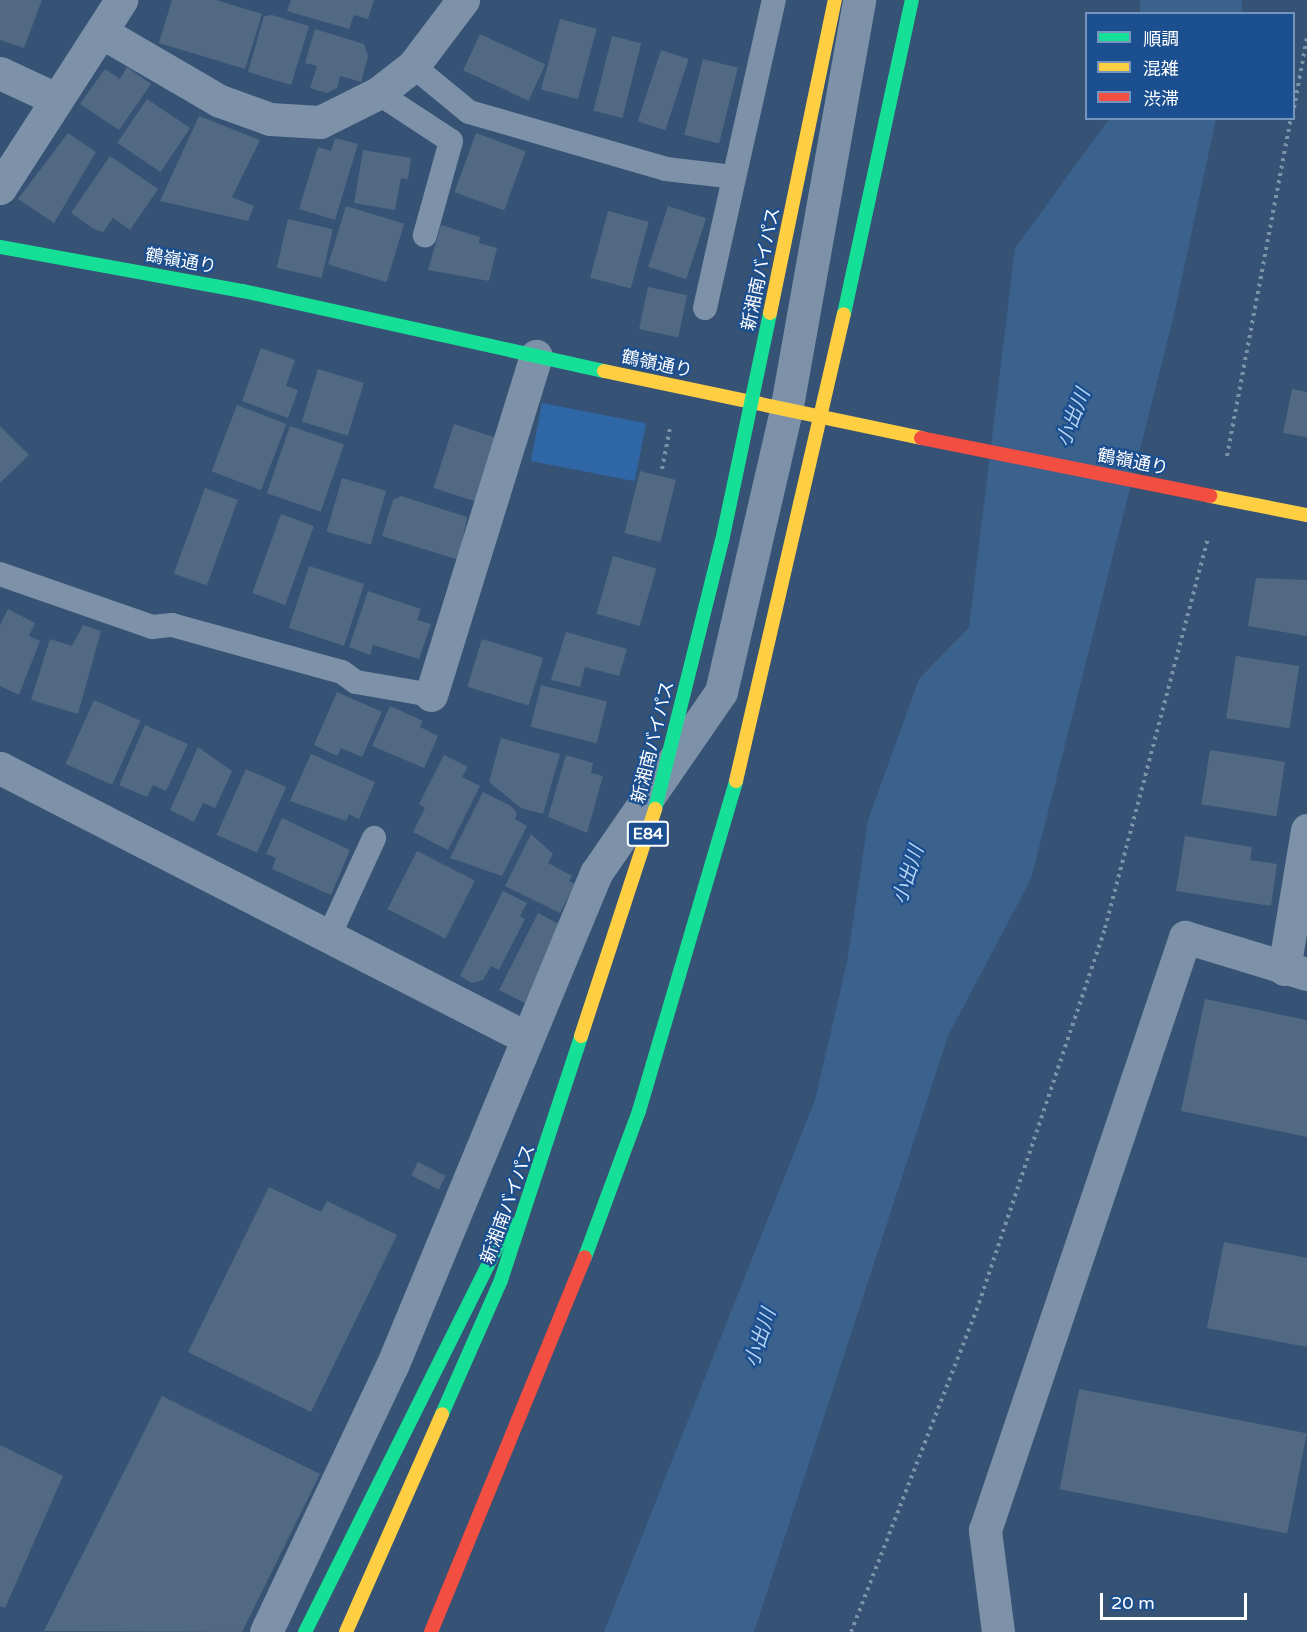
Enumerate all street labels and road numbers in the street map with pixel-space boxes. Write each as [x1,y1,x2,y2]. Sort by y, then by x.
street label: 新湘南バイパス [737,205,785,333]
street label: 鶴嶺通り [144,244,218,278]
street label: 鶴嶺通り [620,346,694,382]
street label: 鶴嶺通り [1096,445,1170,479]
street label: 新湘南バイパス [627,678,679,806]
road number: E84 [626,821,670,847]
street label: 新湘南バイパス [476,1141,540,1267]

